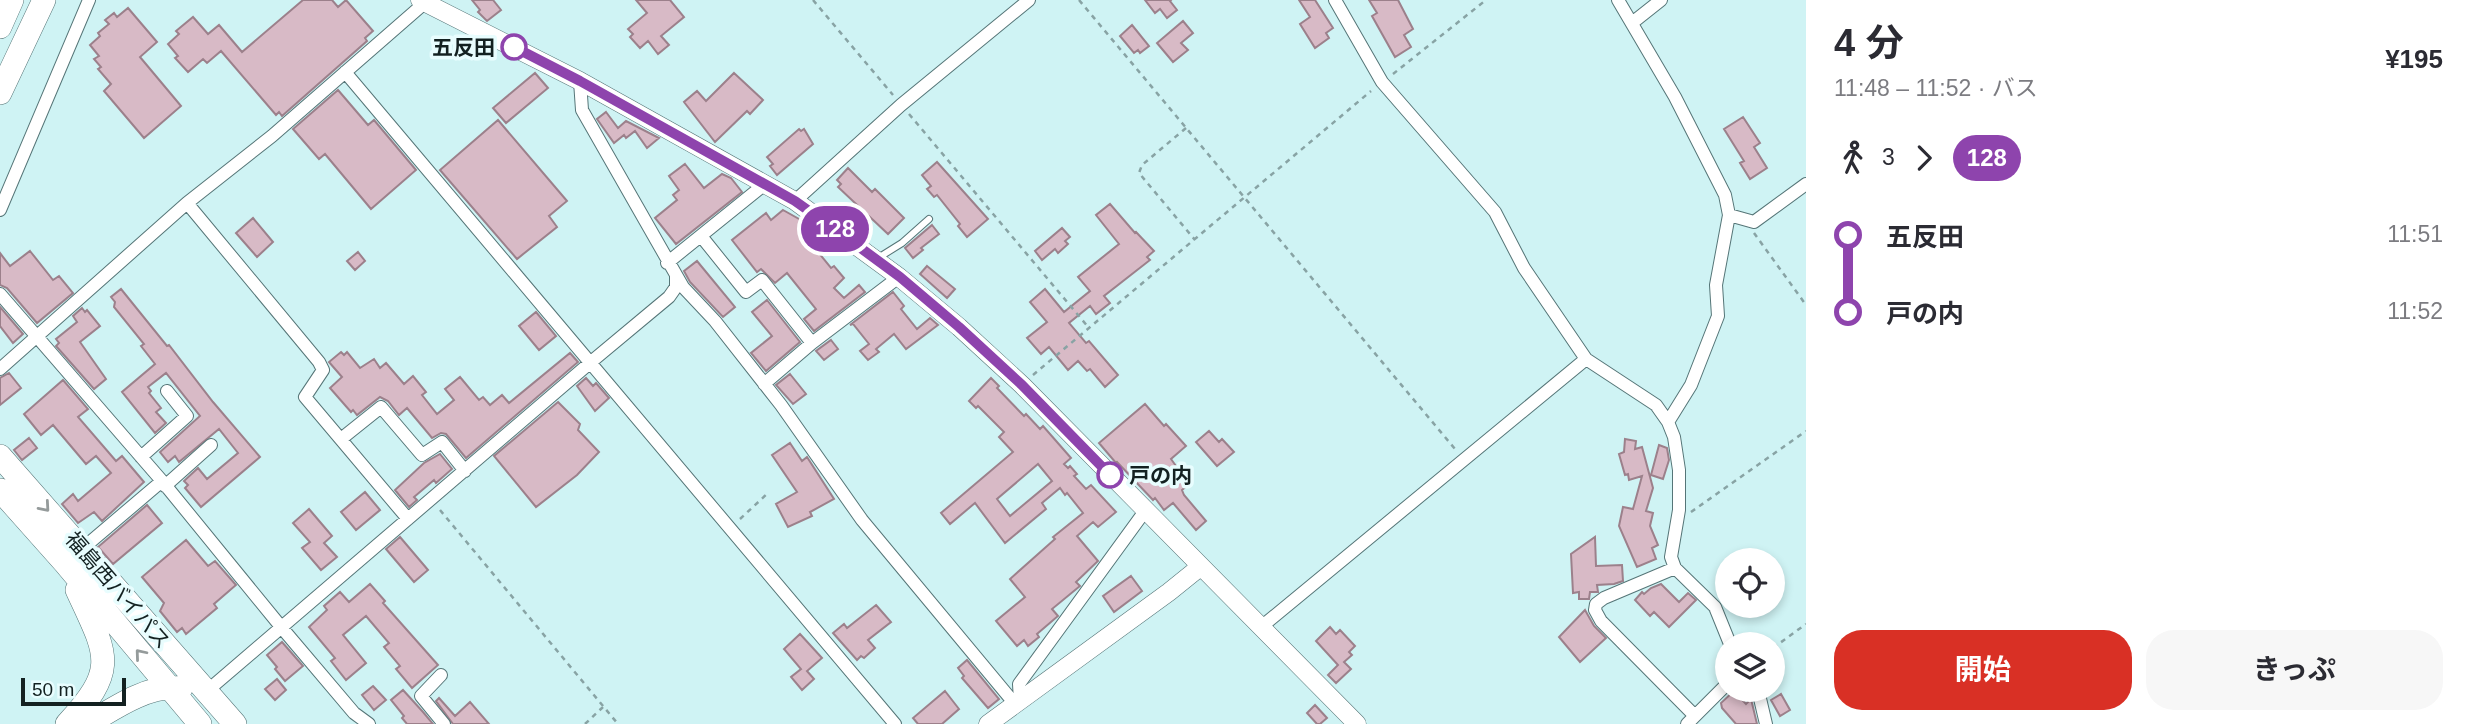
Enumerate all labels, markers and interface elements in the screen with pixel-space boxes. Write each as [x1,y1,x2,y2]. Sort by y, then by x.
text: 4 分 [1834,22,1904,64]
marker: 五反田 [501,34,527,60]
place label: 五反田 [432,36,495,59]
text: ¥195 [2385,44,2443,74]
text: 11:48 – 11:52 · バス [1834,75,2038,101]
icon: walk [1834,139,1872,177]
icon: forward [1905,139,1943,177]
text: 3 [1882,144,1895,170]
text: 128 [1967,144,2007,171]
line badge: 128 [795,206,875,252]
text: 128 [815,215,855,242]
text: 11:51 [2387,221,2443,247]
text: 五反田 [1886,222,1964,252]
text: 11:52 [2387,298,2443,324]
text: 戸の内 [1886,299,1964,329]
marker: 戸の内 [1097,462,1123,488]
place label: 戸の内 [1129,464,1192,487]
one-way arrow [37,499,49,512]
street label: 福島西バイパス [61,527,175,653]
map controls [1715,548,1785,702]
button: locate [1715,548,1785,618]
button: 開始 [1834,630,2132,710]
button: きっぷ [2146,630,2443,710]
button: layers [1715,632,1785,702]
one-way arrow [136,649,148,662]
scale bar [21,675,126,707]
text: 50 m [32,679,74,700]

